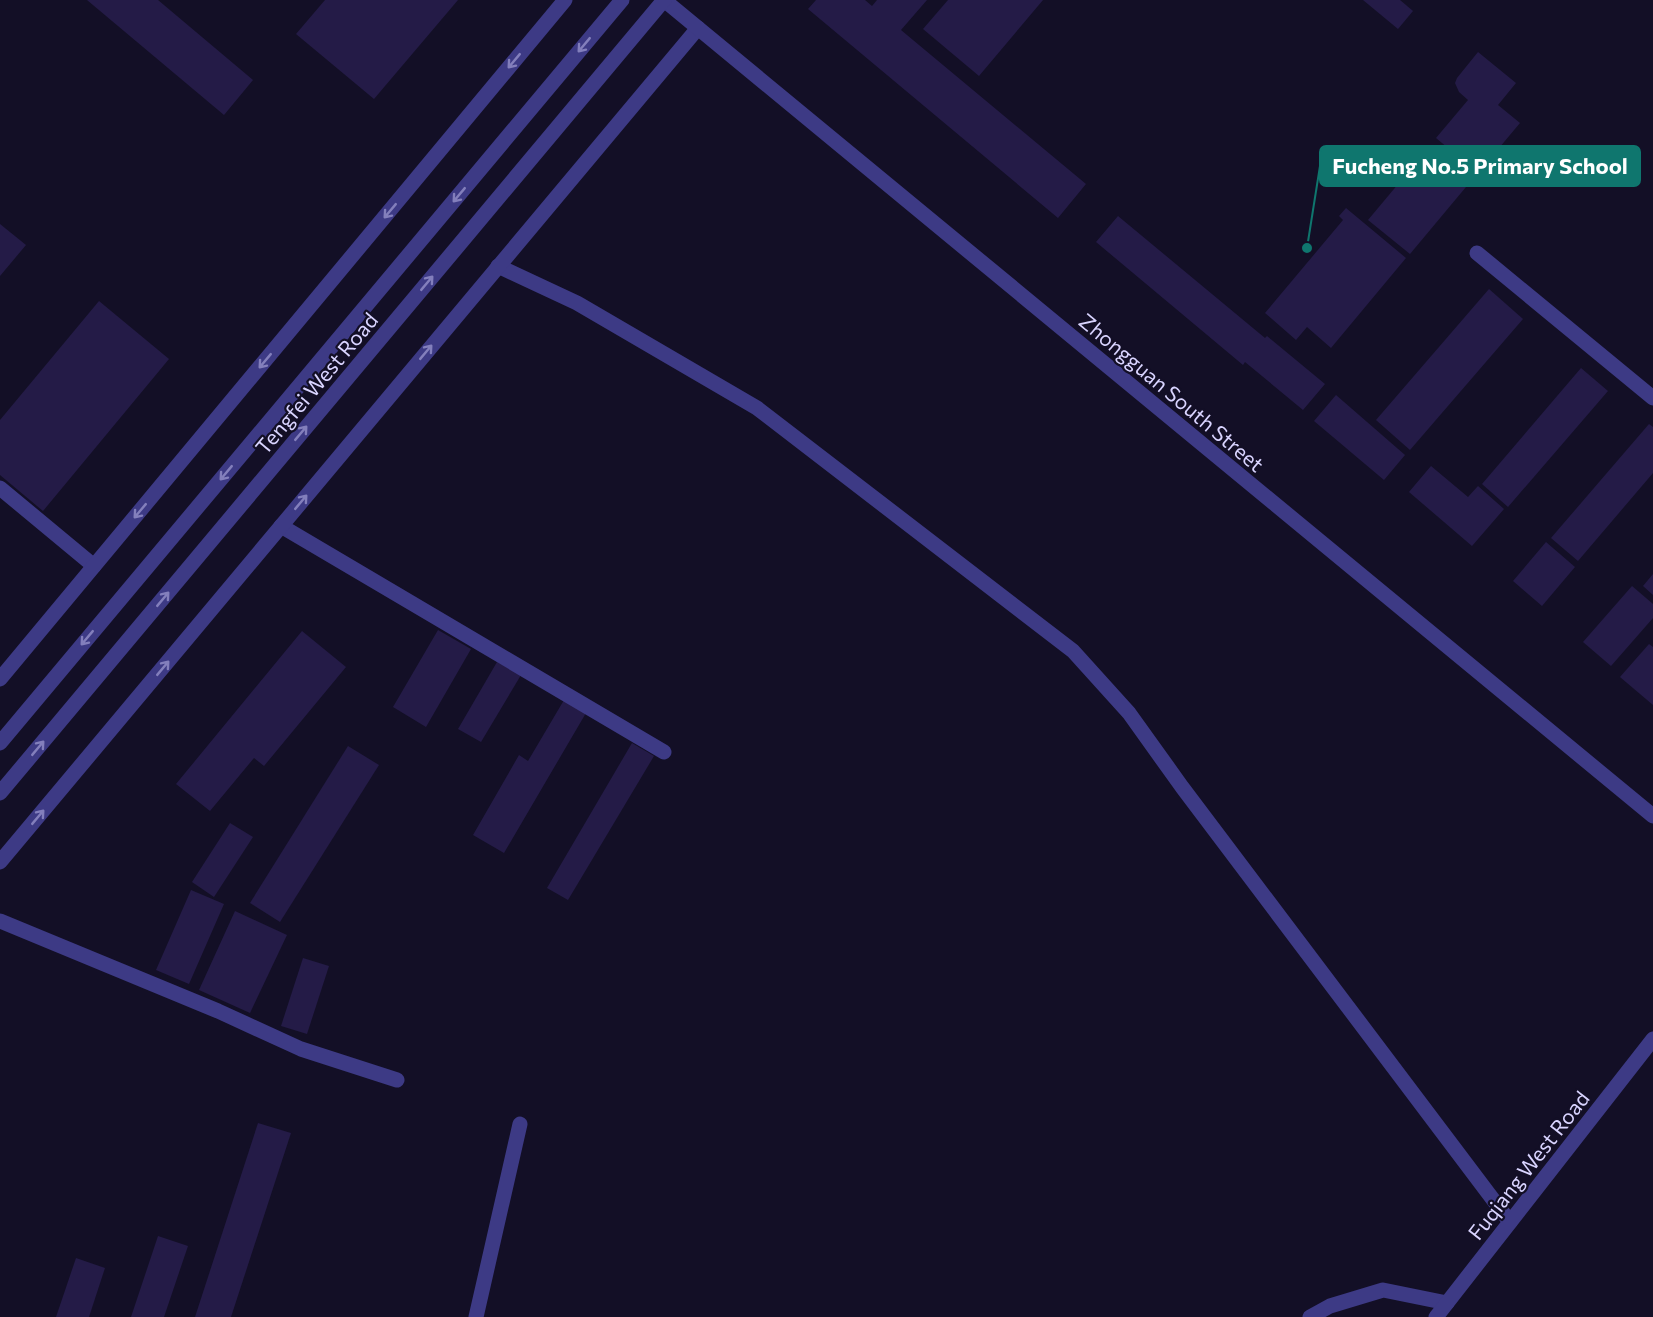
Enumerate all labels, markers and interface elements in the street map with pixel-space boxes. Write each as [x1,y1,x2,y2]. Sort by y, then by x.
one-way arrow [578,37,591,53]
one-way arrow [508,53,521,69]
callout: Fucheng No.5 Primary School [1320,146,1640,186]
text: Fucheng No.5 Primary School [1332,152,1628,179]
one-way arrow [453,186,466,202]
one-way arrow [383,203,396,219]
one-way arrow [420,276,433,292]
street label: Tengfei West Road [250,307,382,459]
street label: Zhongguan South Street [1075,308,1269,476]
one-way arrow [420,344,433,360]
one-way arrow [258,353,272,368]
one-way arrow [295,425,308,441]
one-way arrow [219,465,233,480]
one-way arrow [295,494,308,510]
one-way arrow [133,503,147,518]
one-way arrow [156,592,170,607]
one-way arrow [81,630,94,646]
one-way arrow [156,660,169,676]
one-way arrow [31,740,44,756]
one-way arrow [31,809,44,825]
street label: Fuqiang West Road [1462,1086,1594,1244]

